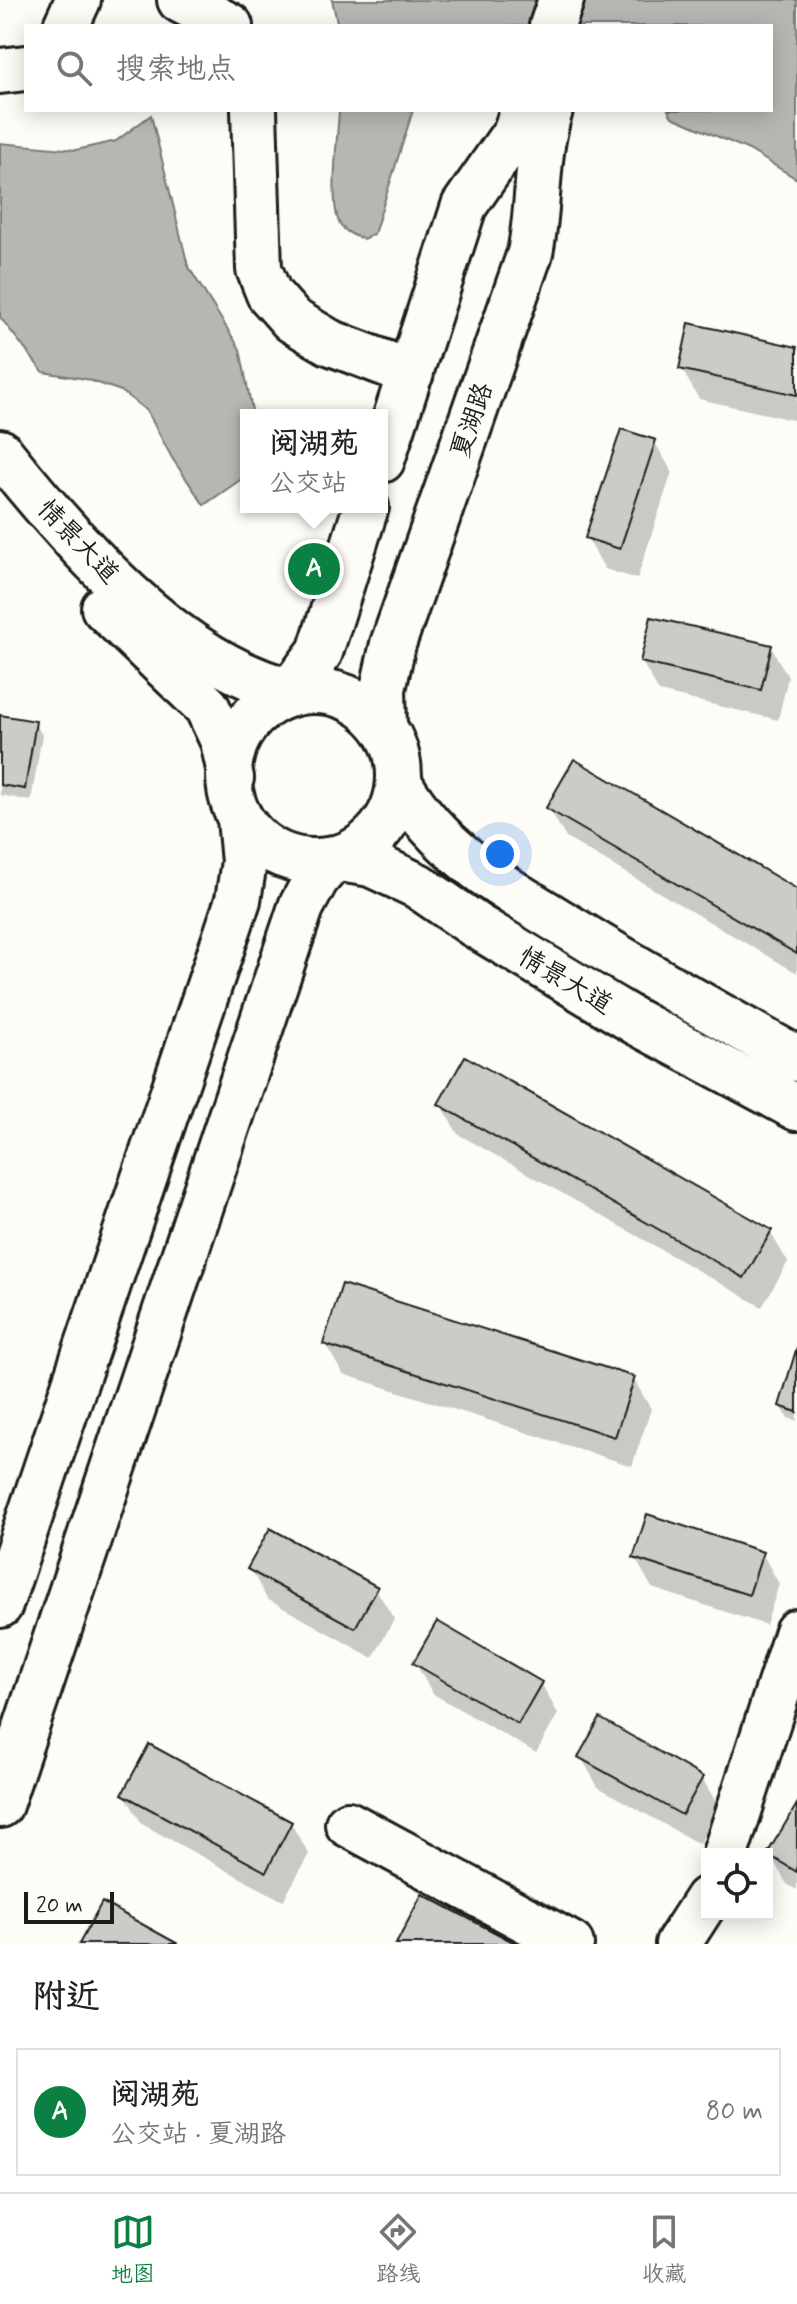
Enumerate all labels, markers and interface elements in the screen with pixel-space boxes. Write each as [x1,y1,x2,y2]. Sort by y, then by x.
search box [24,24,773,112]
icon: search [52,46,96,90]
text: 搜索地点 [116,50,236,89]
street label: 夏湖路 [444,378,502,463]
popup [240,409,388,513]
text: 阅湖苑 [269,425,359,464]
text: 公交站 [269,467,347,501]
street label: 情景大道 [29,493,126,592]
pin: A [288,539,340,599]
your location [480,834,520,874]
street label: 情景大道 [512,940,618,1023]
map controls [701,1848,773,1920]
button: locate [701,1848,773,1920]
scale bar [24,1888,114,1924]
text: 20 m [36,1892,83,1920]
text: 附近 [32,1975,100,2020]
text: 阅湖苑 [110,2076,200,2115]
text: A [51,2095,69,2129]
text: 80 m [706,2095,763,2129]
text: 公交站 · 夏湖路 [110,2118,286,2152]
tab: 地图 [111,2210,155,2289]
tab: 路线 [376,2210,420,2289]
tab: 收藏 [642,2210,686,2289]

